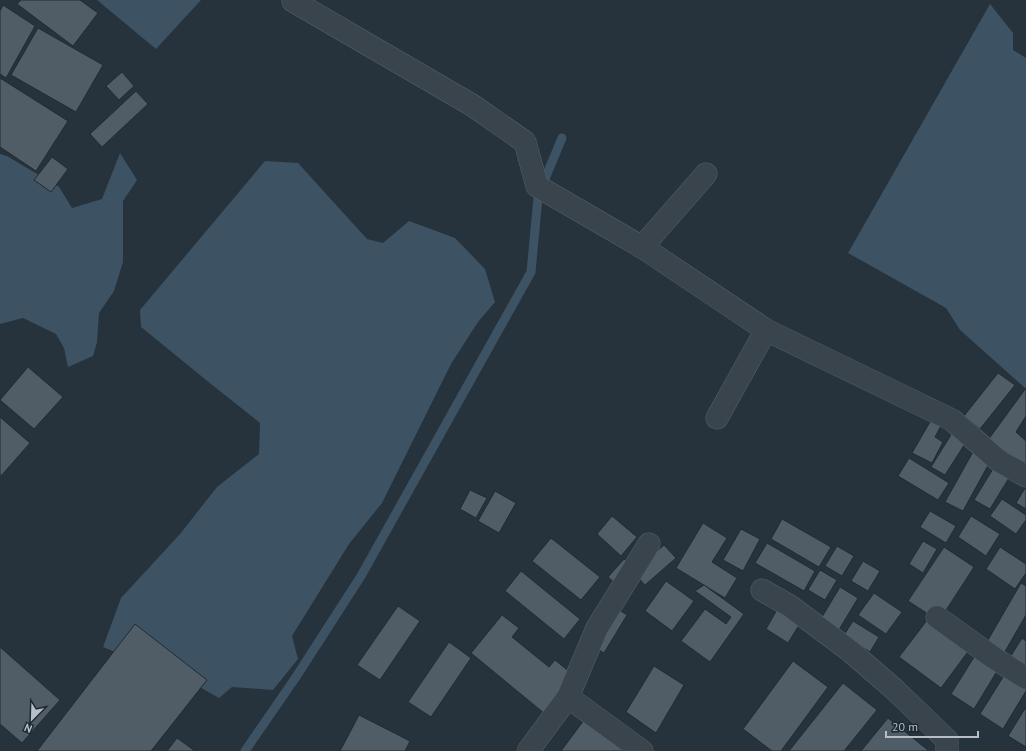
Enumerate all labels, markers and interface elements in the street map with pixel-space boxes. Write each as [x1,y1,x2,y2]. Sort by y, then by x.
north arrow [12,699,52,739]
scale bar [886,713,978,739]
text: 20 m [892,719,918,734]
text: N [22,720,34,736]

